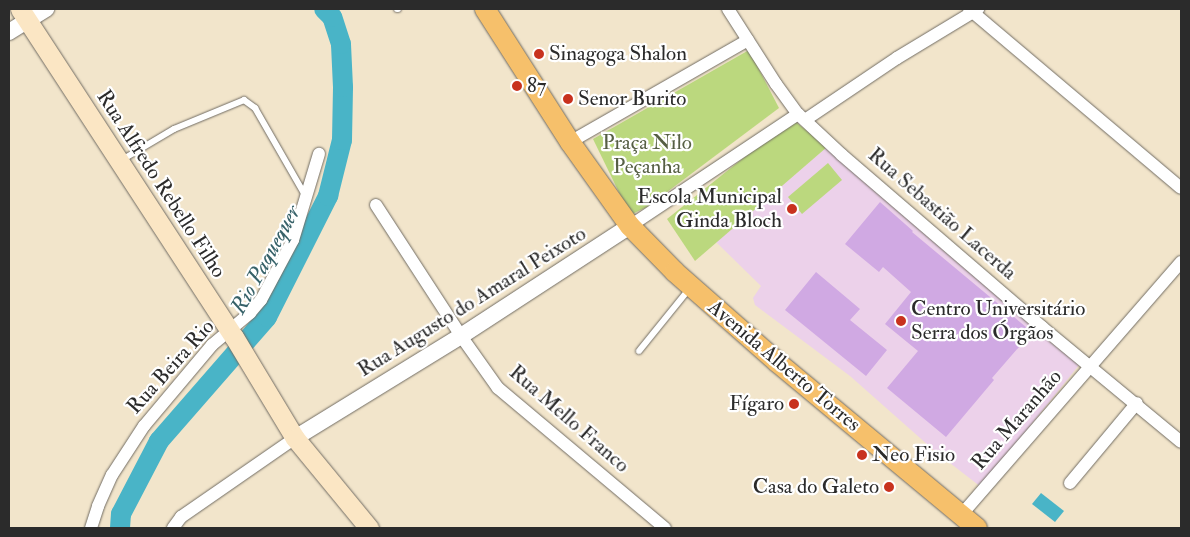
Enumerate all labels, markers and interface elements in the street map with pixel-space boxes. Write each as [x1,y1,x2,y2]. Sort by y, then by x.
place label: Sinagoga Shalon [549,41,687,67]
marker: Sinagoga Shalon [533,48,545,60]
place label: 87 [527,73,546,99]
marker: 87 [511,80,523,92]
street label: Rua Alfredo Rebello Filho [91,85,231,283]
place label: Senor Burito [578,86,686,112]
marker: Senor Burito [562,93,574,105]
park label: Praça Nilo Peçanha [602,130,692,180]
street label: Rua Sebastião Lacerda [863,143,1021,285]
place label: Escola Municipal Ginda Bloch [637,184,782,234]
water label: Rio Paquequer [225,201,307,319]
marker: Escola Municipal Ginda Bloch [786,203,798,215]
street label: Rua Augusto do Amaral Peixoto [353,221,591,383]
street label: Avenida Alberto Torres [703,295,865,437]
place label: Centro Universitário Serra dos Órgãos [911,296,1085,346]
street label: Rua Beira Rio [122,315,220,419]
marker: Centro Universitário Serra dos Órgãos [895,315,907,327]
street label: Rua Mello Franco [504,360,634,478]
street label: Rua Maranhão [967,365,1067,475]
place label: Fígaro [729,391,784,417]
marker: Fígaro [788,398,800,410]
place label: Neo Fisio [872,442,955,468]
marker: Neo Fisio [856,449,868,461]
place label: Casa do Galeto [753,474,879,500]
marker: Casa do Galeto [883,481,895,493]

